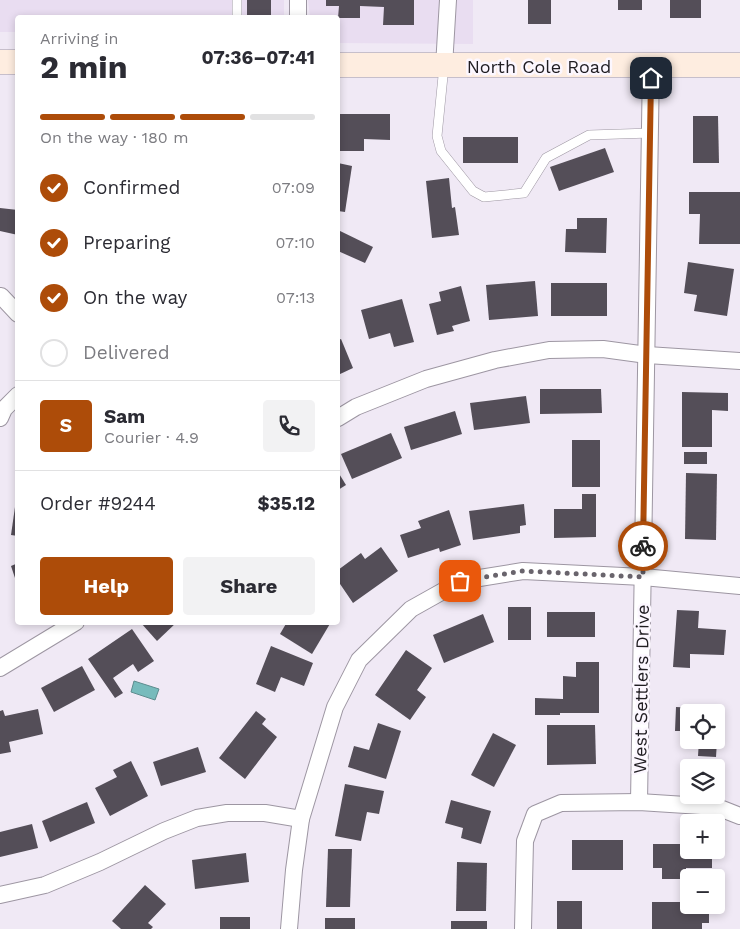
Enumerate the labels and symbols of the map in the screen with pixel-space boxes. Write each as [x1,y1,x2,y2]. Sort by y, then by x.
street label: North Cole Road [467,56,611,77]
pin [630,57,672,99]
courier [618,521,668,571]
pin [439,560,481,602]
street label: West Settlers Drive [629,604,653,774]

